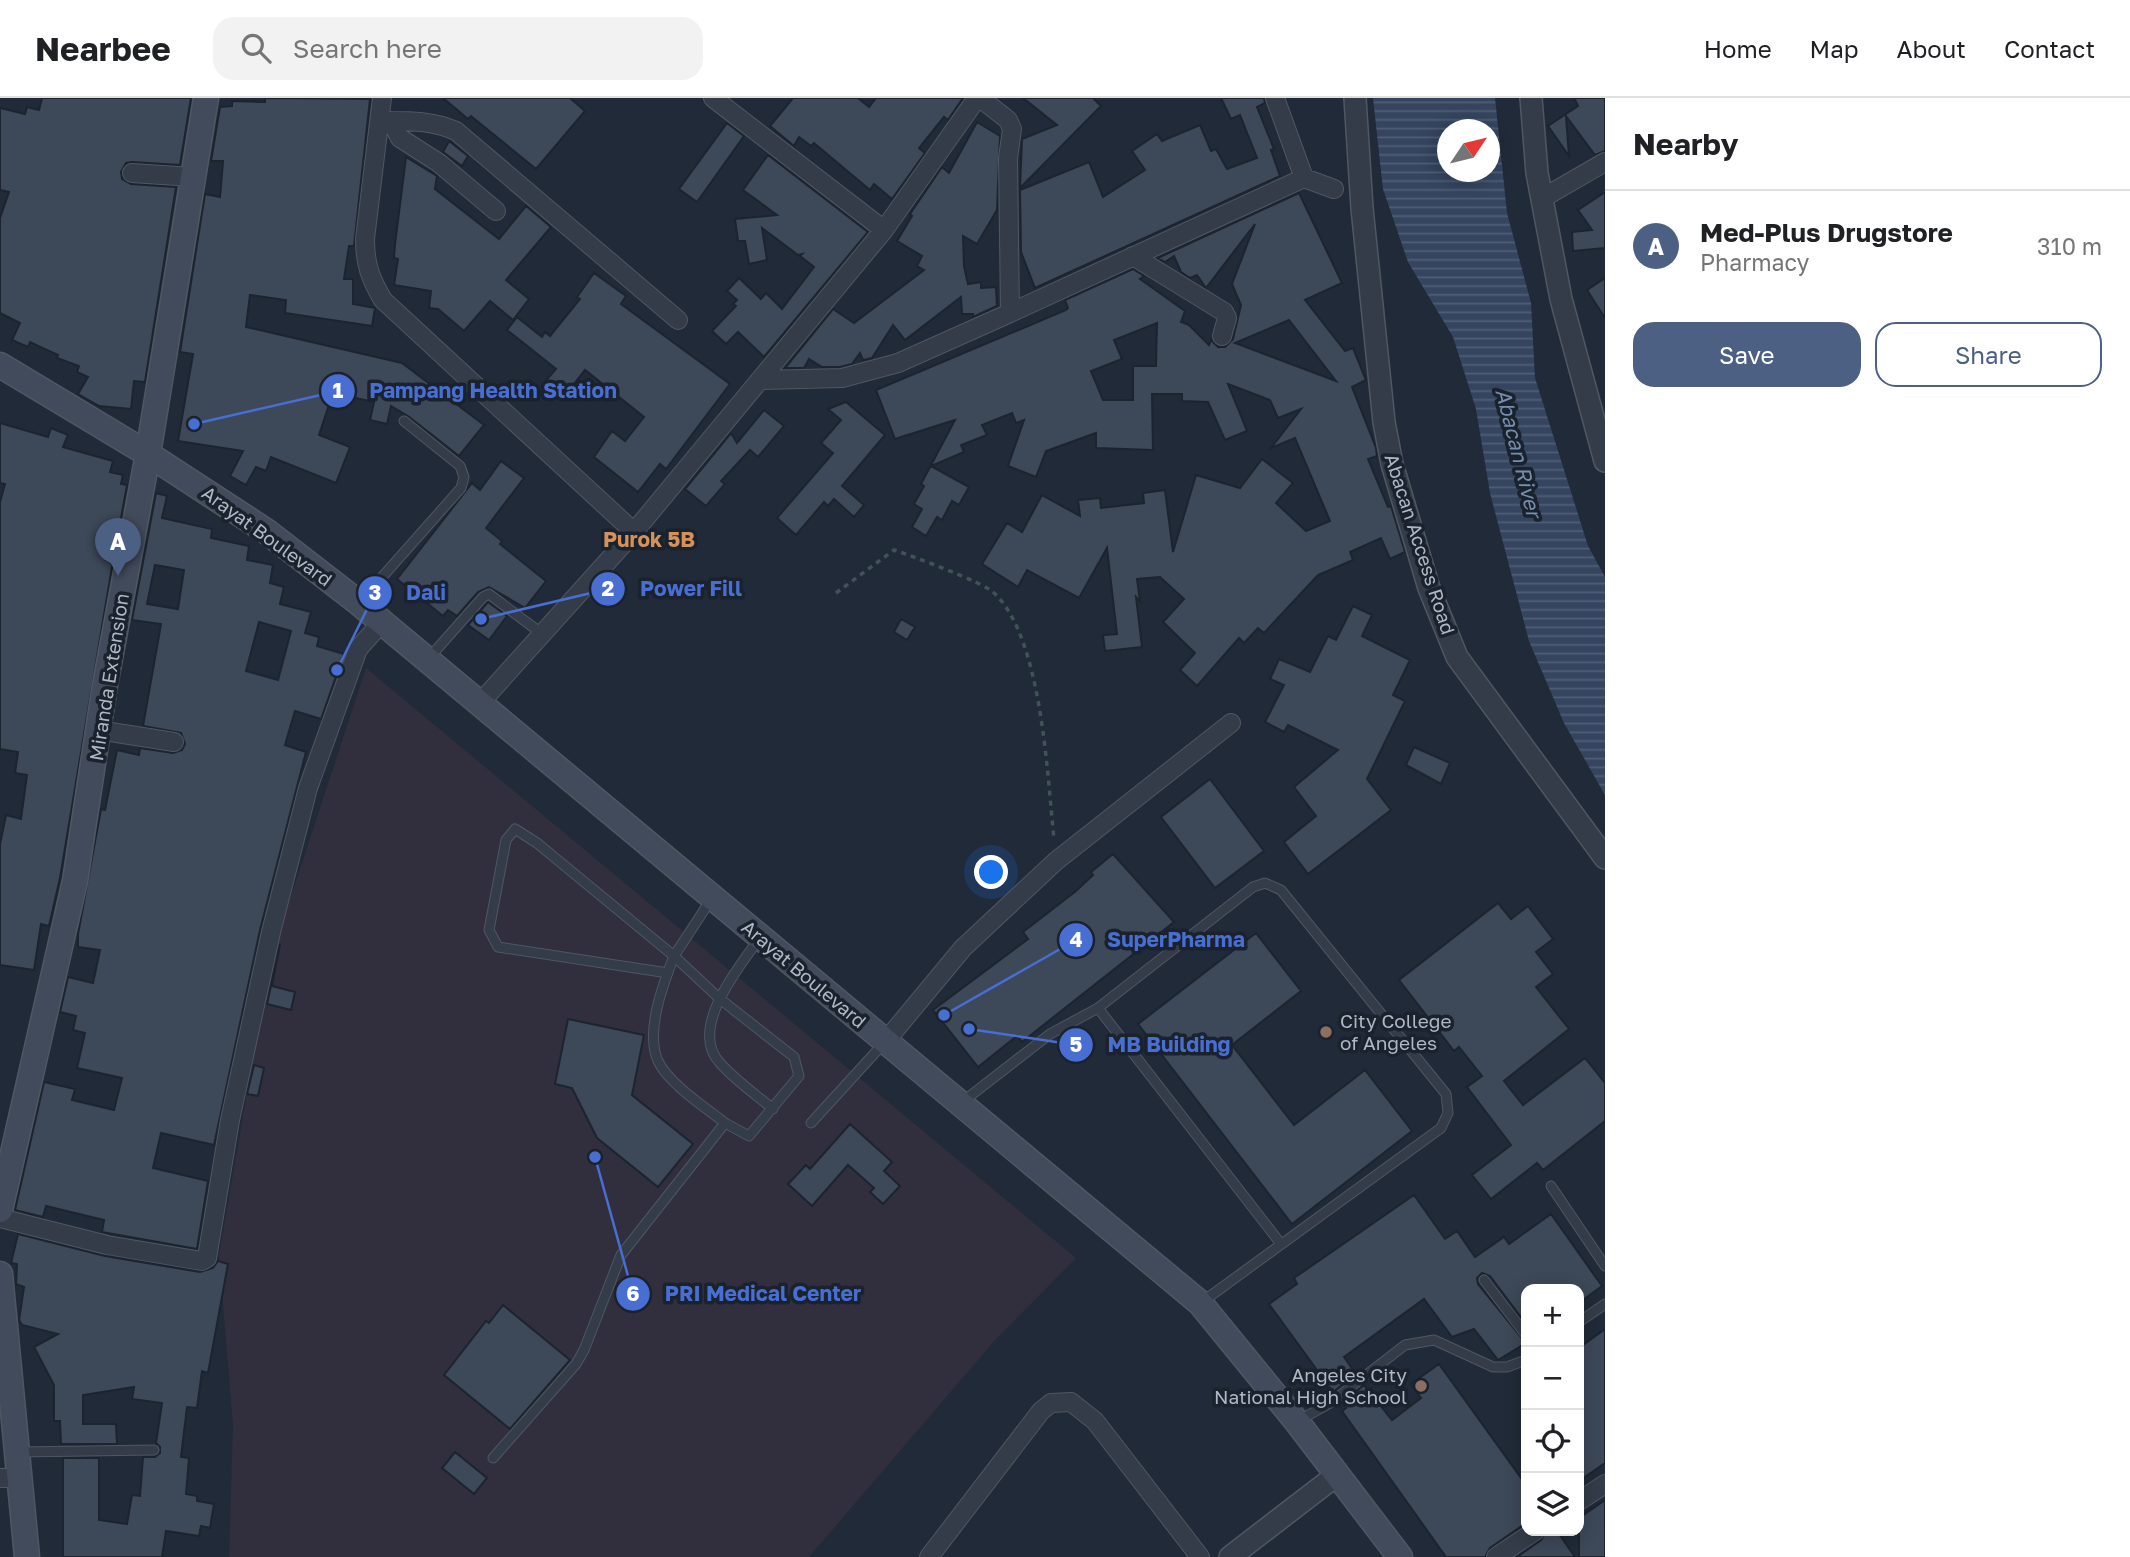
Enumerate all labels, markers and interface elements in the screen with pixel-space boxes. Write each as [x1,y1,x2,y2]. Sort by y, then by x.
search box [213,17,703,80]
text: Nearbee [35,29,171,68]
icon: search [237,29,275,67]
text: Search here [293,33,442,64]
text: Home [1704,34,1772,63]
text: Map [1810,34,1859,63]
text: About [1897,34,1966,63]
text: Contact [2004,34,2095,63]
north arrow [1437,119,1500,182]
text: Nearby [1633,126,1738,162]
text: Med-Plus Drugstore [1700,217,1953,248]
text: A [1648,232,1664,260]
text: 310 m [2037,232,2102,260]
text: Pharmacy [1700,248,1809,276]
button: Save [1633,322,1861,387]
button: Share [1875,322,2102,387]
callout: Pampang Health Station [321,370,631,412]
text: 1 [333,377,344,403]
text: Pampang Health Station [369,377,617,403]
water label: Abacan River [1490,386,1548,523]
street label: Abacan Access Road [1380,451,1461,637]
street label: Arayat Boulevard [198,481,337,590]
pin: A [95,518,141,576]
district label: Purok 5B [603,526,695,552]
callout: Power Fill [591,568,756,610]
callout: Dali [357,572,460,614]
text: 2 [602,575,615,601]
text: Power Fill [640,575,742,601]
text: 3 [369,579,381,605]
text: Dali [406,579,446,605]
street label: Miranda Extension [84,592,133,762]
your location [974,855,1008,889]
street label: Arayat Boulevard [738,915,871,1032]
callout: SuperPharma [1058,919,1259,961]
text: 4 [1069,926,1083,952]
text: SuperPharma [1107,926,1245,952]
place label: City College of Angeles [1340,1009,1451,1054]
callout: MB Building [1058,1024,1244,1066]
marker: City College of Angeles [1318,1024,1334,1040]
text: 5 [1070,1031,1083,1057]
text: MB Building [1107,1031,1231,1057]
callout: PRI Medical Center [616,1273,875,1315]
text: 6 [626,1280,640,1306]
text: PRI Medical Center [665,1280,861,1306]
map controls [1521,1284,1584,1536]
button: + [1521,1284,1584,1347]
button: − [1521,1347,1584,1410]
place label: Angeles City National High School [1214,1363,1407,1408]
marker: Angeles City National High School [1413,1378,1429,1394]
button: locate [1521,1410,1584,1473]
button: layers [1521,1473,1584,1536]

